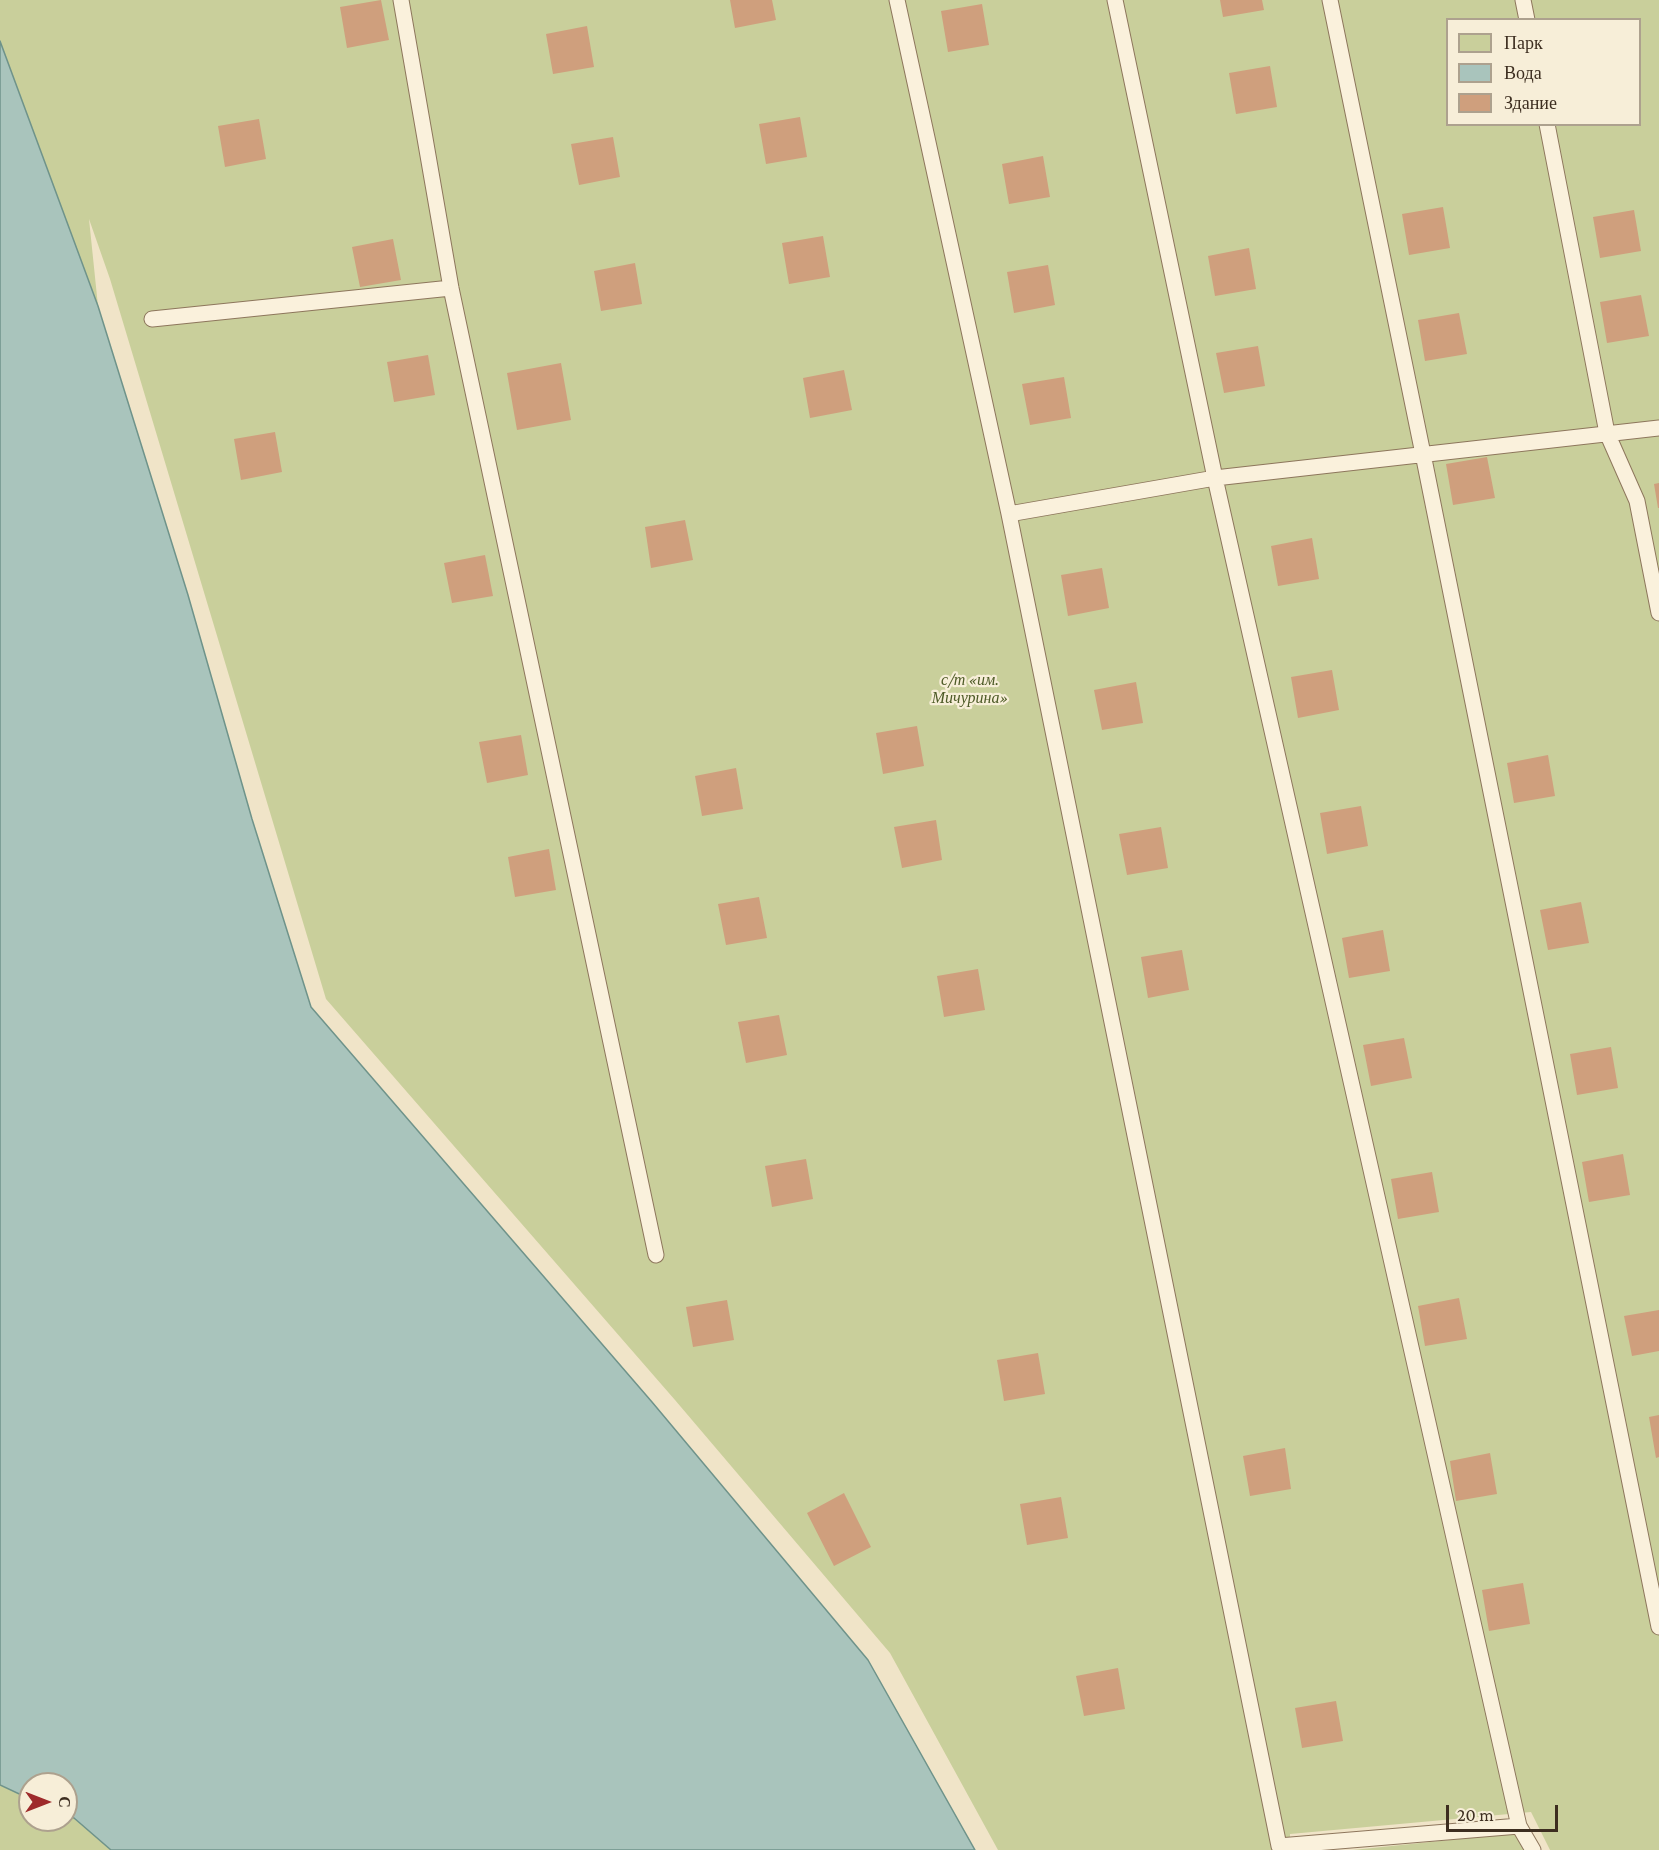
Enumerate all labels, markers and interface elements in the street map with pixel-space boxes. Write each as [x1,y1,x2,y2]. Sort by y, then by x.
legend [1446,18,1641,126]
text: Парк [1504,33,1543,53]
text: Вода [1504,63,1542,83]
text: Здание [1504,93,1557,113]
park label: с/т «им. Мичурина» [932,670,1008,708]
north arrow [18,1772,78,1832]
scale bar [1449,1793,1562,1831]
text: С [56,1796,73,1808]
text: 20 m [1457,1805,1494,1825]

